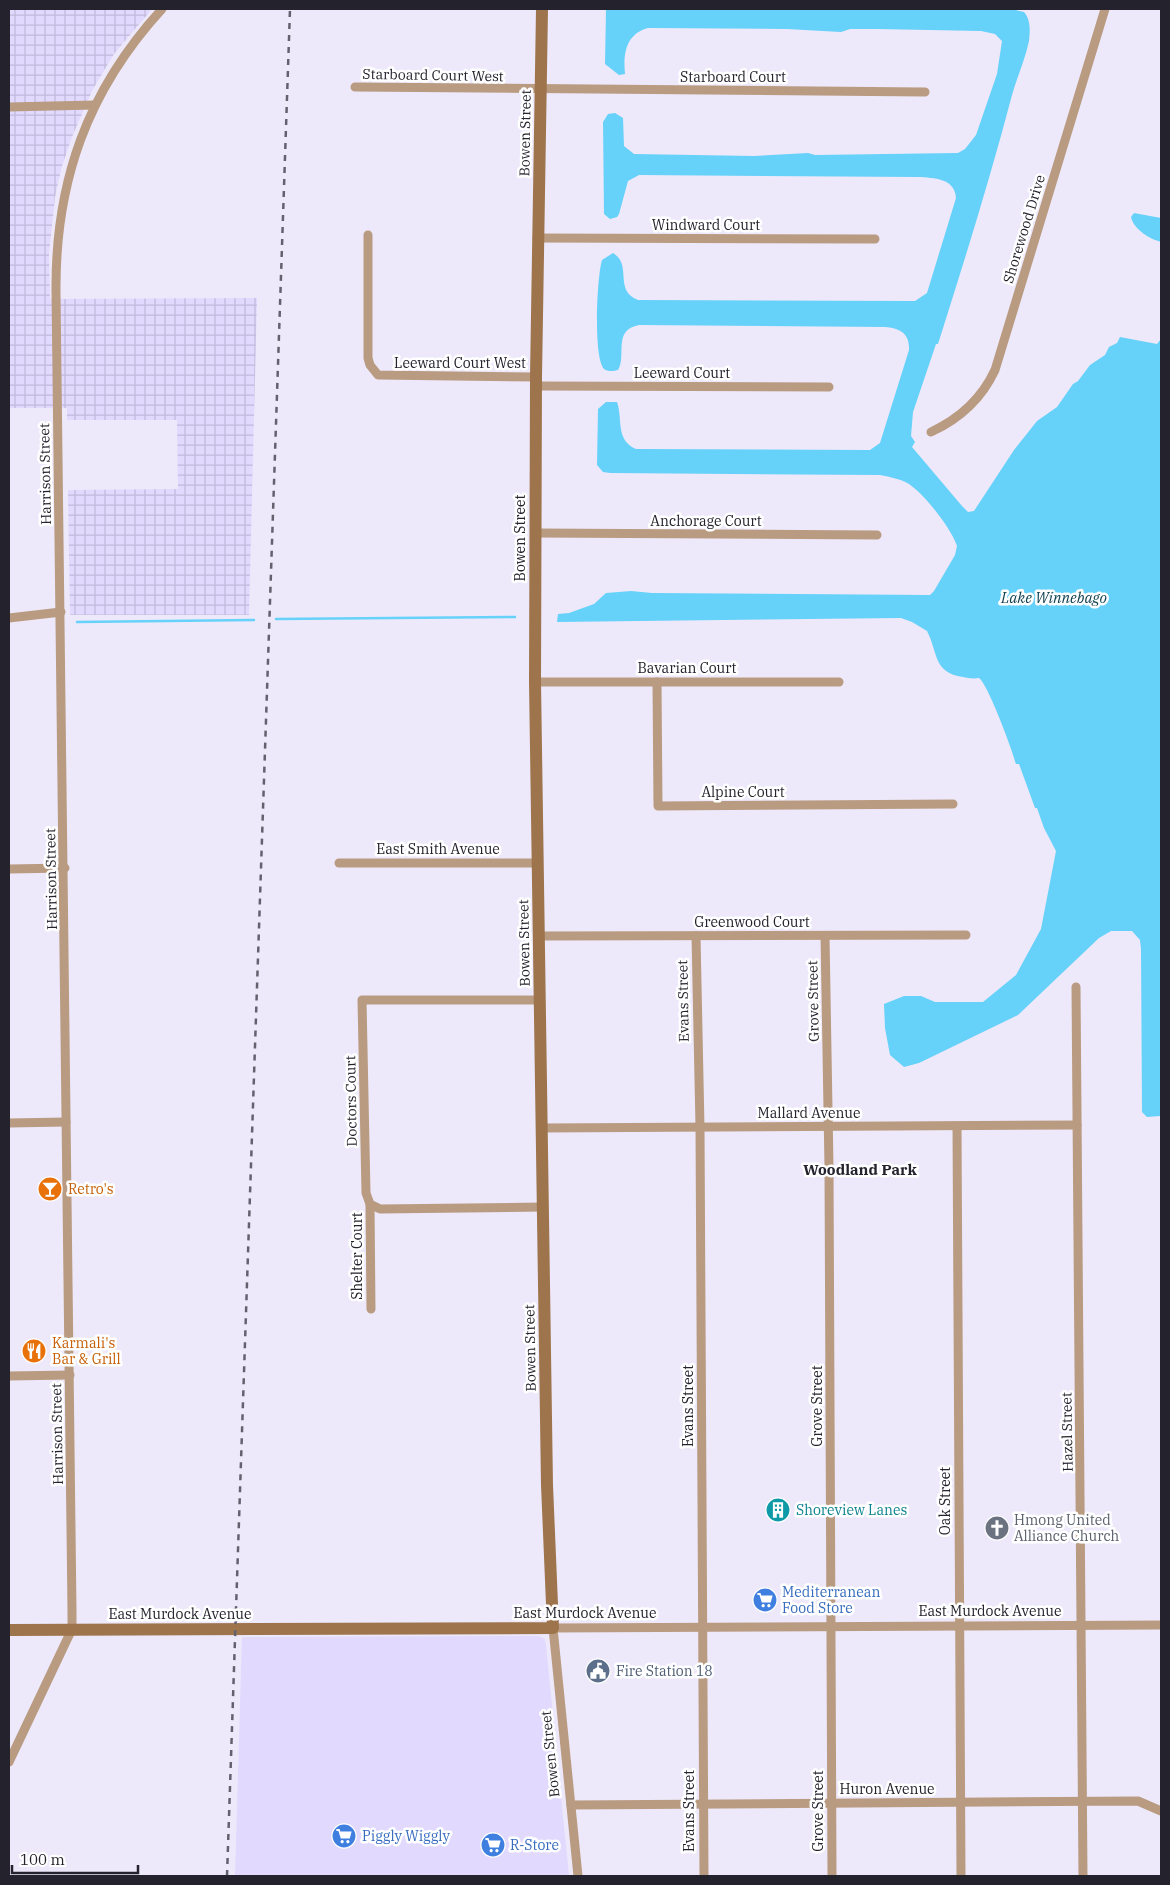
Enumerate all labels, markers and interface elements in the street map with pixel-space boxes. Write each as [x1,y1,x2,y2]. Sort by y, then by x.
street label: Starboard Court West [362,65,504,85]
street label: Starboard Court [680,68,786,86]
street label: Bowen Street [515,89,535,177]
street label: Shorewood Drive [999,173,1049,285]
street label: Windward Court [652,216,760,234]
street label: Leeward Court West [394,354,526,372]
street label: Leeward Court [634,364,730,382]
street label: Harrison Street [35,423,55,525]
street label: Bowen Street [511,494,529,581]
street label: Anchorage Court [650,512,762,530]
water label: Lake Winnebago [1000,588,1107,607]
street label: Bavarian Court [637,659,737,677]
street label: Alpine Court [701,783,785,801]
street label: Harrison Street [41,828,61,930]
street label: East Smith Avenue [376,840,500,858]
street label: Bowen Street [514,899,534,987]
street label: Greenwood Court [694,913,810,931]
street label: Evans Street [673,960,693,1042]
street label: Grove Street [803,960,823,1042]
street label: Doctors Court [341,1055,361,1147]
street label: Mallard Avenue [757,1104,861,1122]
district label: Woodland Park [803,1160,917,1179]
bar icon: Retro's [37,1176,63,1202]
place label: Retro's [68,1180,114,1198]
street label: Shelter Court [348,1212,366,1300]
street label: Bowen Street [520,1304,540,1392]
place label: Karmali's Bar & Grill [52,1334,121,1368]
restaurant icon: Karmali's Bar & Grill [21,1338,47,1364]
street label: Evans Street [679,1365,697,1447]
street label: Grove Street [808,1365,826,1447]
street label: Harrison Street [47,1383,67,1485]
street label: Hazel Street [1057,1392,1077,1472]
street label: Oak Street [936,1467,954,1535]
building icon: Shoreview Lanes [765,1497,791,1523]
place label: Shoreview Lanes [796,1501,907,1519]
place label: Hmong United Alliance Church [1014,1511,1120,1545]
church icon: Hmong United Alliance Church [984,1515,1010,1541]
place label: Mediterranean Food Store [782,1583,881,1617]
supermarket icon: Mediterranean Food Store [752,1587,778,1613]
street label: East Murdock Avenue [918,1602,1062,1620]
street label: East Murdock Avenue [513,1604,657,1622]
street label: East Murdock Avenue [108,1605,252,1623]
public building icon: Fire Station 18 [585,1658,611,1684]
place label: Fire Station 18 [616,1662,713,1680]
street label: Bowen Street [536,1710,563,1798]
street label: Evans Street [680,1770,698,1852]
street label: Grove Street [809,1770,827,1852]
street label: Huron Avenue [839,1780,935,1798]
supermarket icon: Piggly Wiggly [331,1823,357,1849]
place label: Piggly Wiggly [362,1827,450,1845]
supermarket icon: R-Store [480,1832,506,1858]
place label: R-Store [510,1836,559,1854]
scale bar [12,1842,139,1874]
text: 100 m [20,1850,65,1869]

